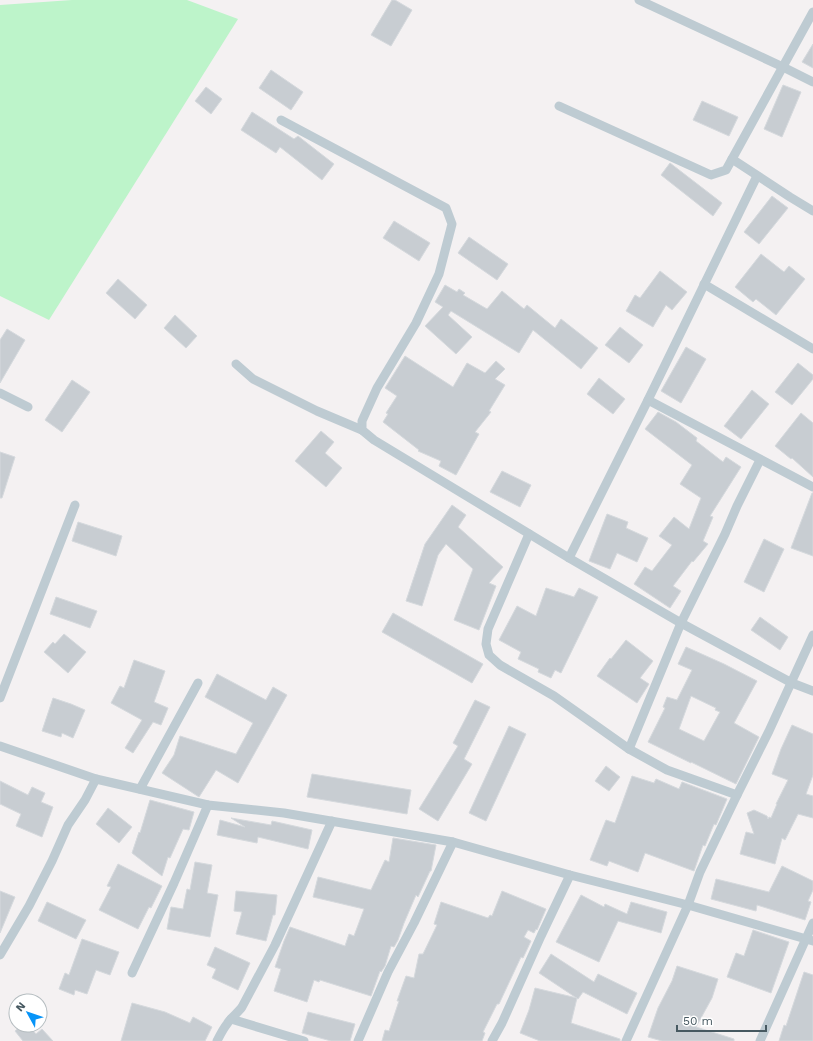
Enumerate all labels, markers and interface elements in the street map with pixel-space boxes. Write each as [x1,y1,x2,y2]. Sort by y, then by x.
north arrow [8,993,48,1033]
text: N [13,1000,28,1014]
scale bar [677,1007,766,1033]
text: 50 m [683,1014,713,1028]

